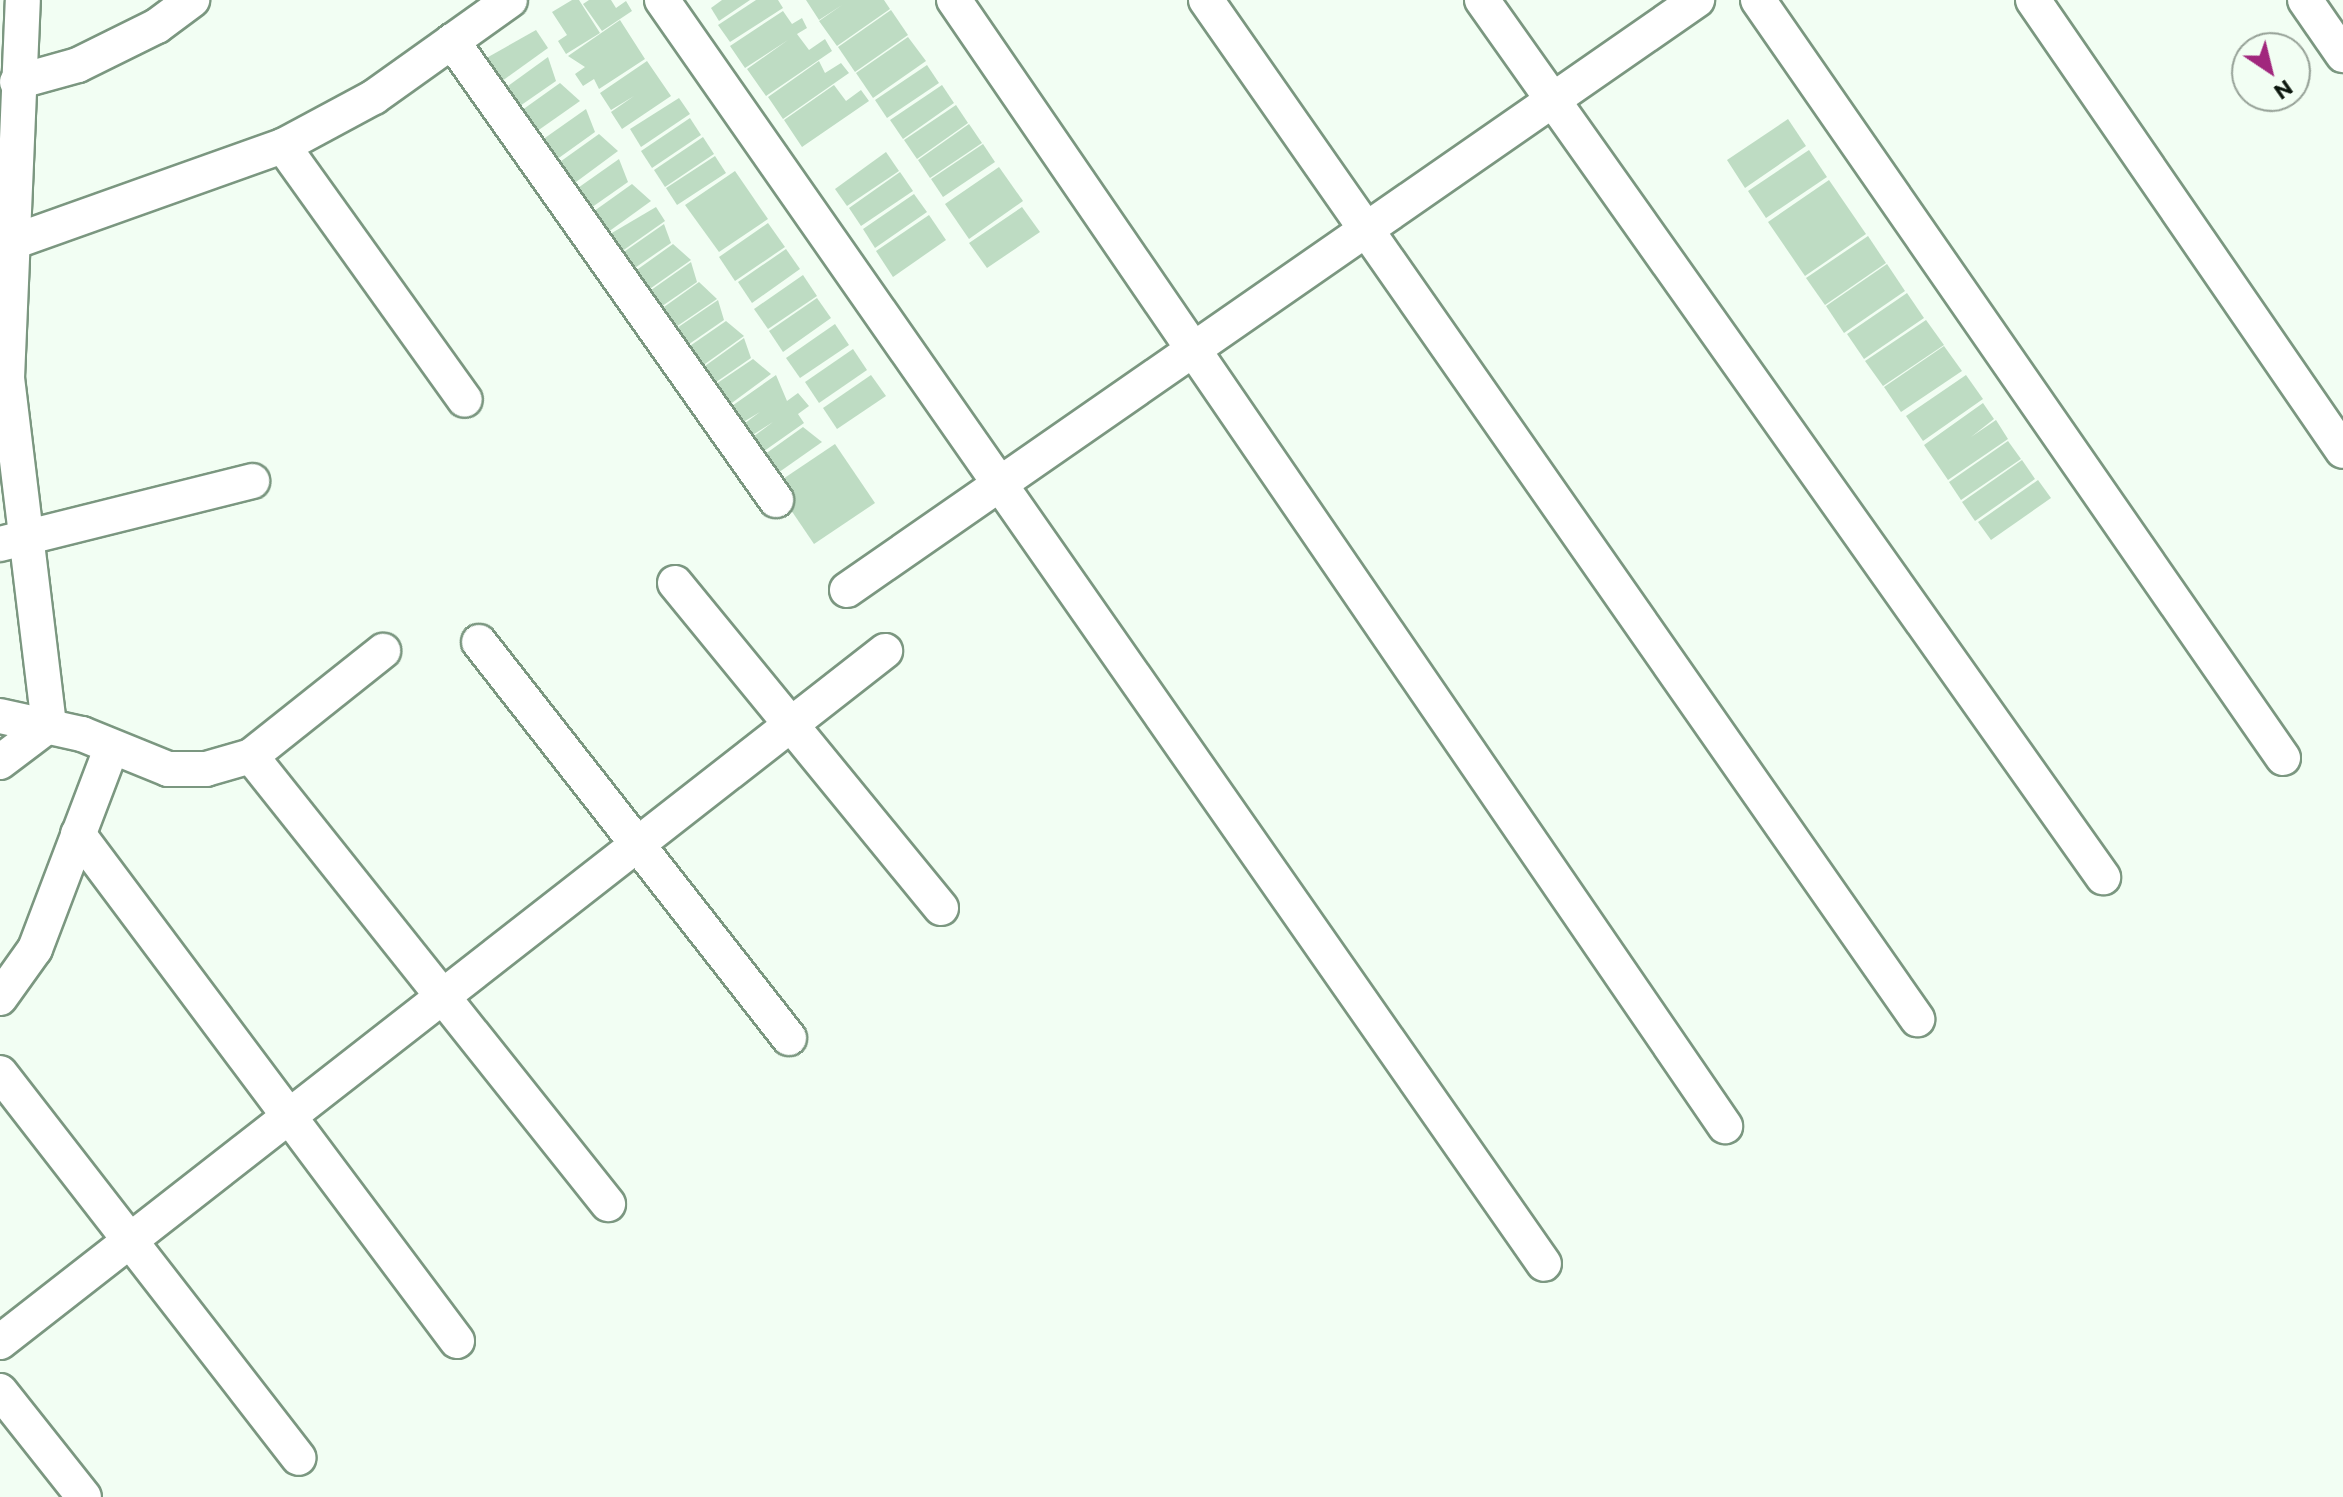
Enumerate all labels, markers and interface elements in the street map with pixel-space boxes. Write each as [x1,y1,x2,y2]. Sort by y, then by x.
north arrow [2231,32,2311,112]
text: N [2269,75,2298,106]

